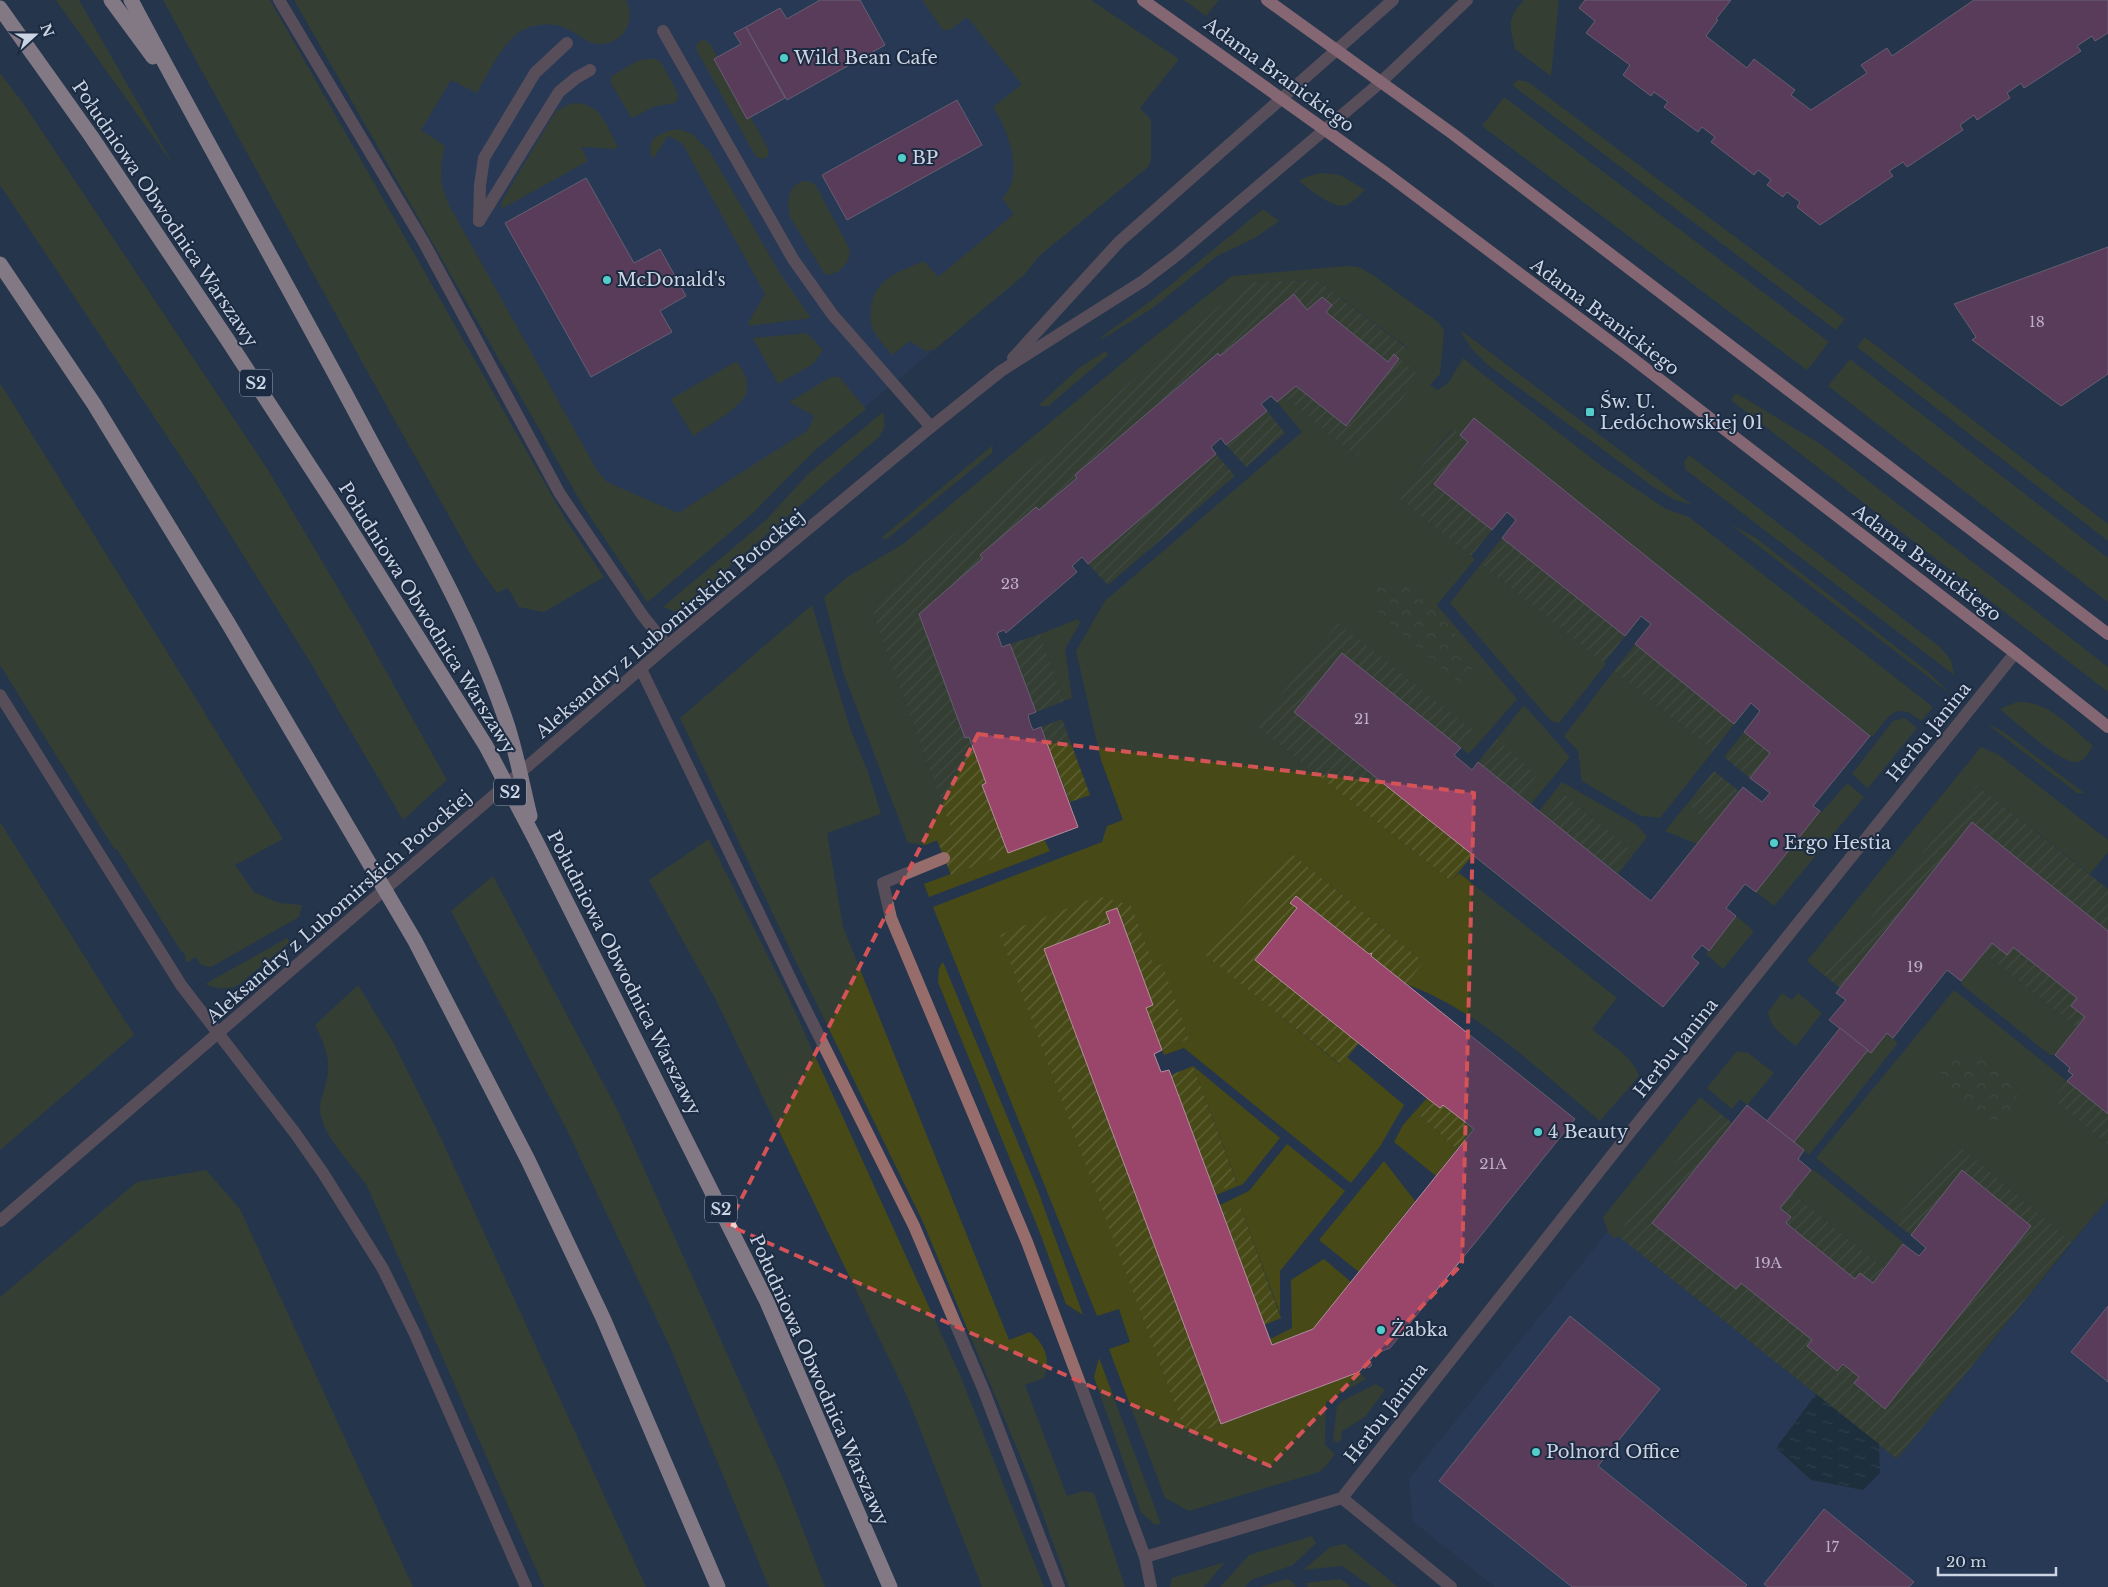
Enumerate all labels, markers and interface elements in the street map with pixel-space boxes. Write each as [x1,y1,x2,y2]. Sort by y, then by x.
north arrow [10,10,60,60]
street label: Adama Branickiego [1199,12,1358,137]
text: N [36,21,58,40]
place label: Wild Bean Cafe [793,47,938,69]
marker: Wild Bean Cafe [778,52,790,64]
street label: Południowa Obwodnica Warszawy [67,77,263,352]
place label: BP [912,147,938,169]
marker: BP [896,152,908,164]
street label: Adama Branickiego [1525,253,1684,380]
place label: McDonald's [617,269,726,291]
marker: McDonald's [601,274,613,286]
house number: 18 [2029,312,2045,331]
road number: S2 [240,369,272,396]
place label: Św. U. Ledóchowskiej 01 [1600,390,1763,434]
marker: Św. U. Ledóchowskiej 01 [1584,406,1596,418]
street label: Południowa Obwodnica Warszawy [334,478,520,758]
street label: Adama Branickiego [1847,499,2006,626]
street label: Aleksandry z Lubomirskich Potockiej [530,505,809,744]
house number: 23 [1001,574,1019,593]
street label: Herbu Janina [1882,678,1976,786]
house number: 21 [1354,709,1370,728]
road number: S2 [494,779,526,806]
street label: Aleksandry z Lubomirskich Potockiej [201,786,476,1029]
street label: Południowa Obwodnica Warszawy [542,827,706,1119]
place label: Ergo Hestia [1784,832,1891,854]
marker: Ergo Hestia [1768,837,1780,849]
house number: 19 [1907,957,1923,976]
street label: Herbu Janina [1629,994,1723,1102]
place label: 4 Beauty [1548,1121,1629,1143]
marker: 4 Beauty [1532,1126,1544,1138]
house number: 21A [1479,1154,1507,1173]
road number: S2 [705,1196,737,1222]
street label: Południowa Obwodnica Warszawy [745,1231,894,1529]
house number: 19A [1754,1253,1782,1272]
place label: Żabka [1391,1318,1448,1341]
marker: Żabka [1375,1324,1387,1336]
street label: Herbu Janina [1340,1358,1432,1468]
place label: Polnord Office [1546,1441,1680,1463]
marker: Polnord Office [1530,1446,1542,1458]
house number: 17 [1825,1537,1840,1556]
scale bar [1938,1544,2056,1576]
text: 20 m [1946,1552,1986,1571]

